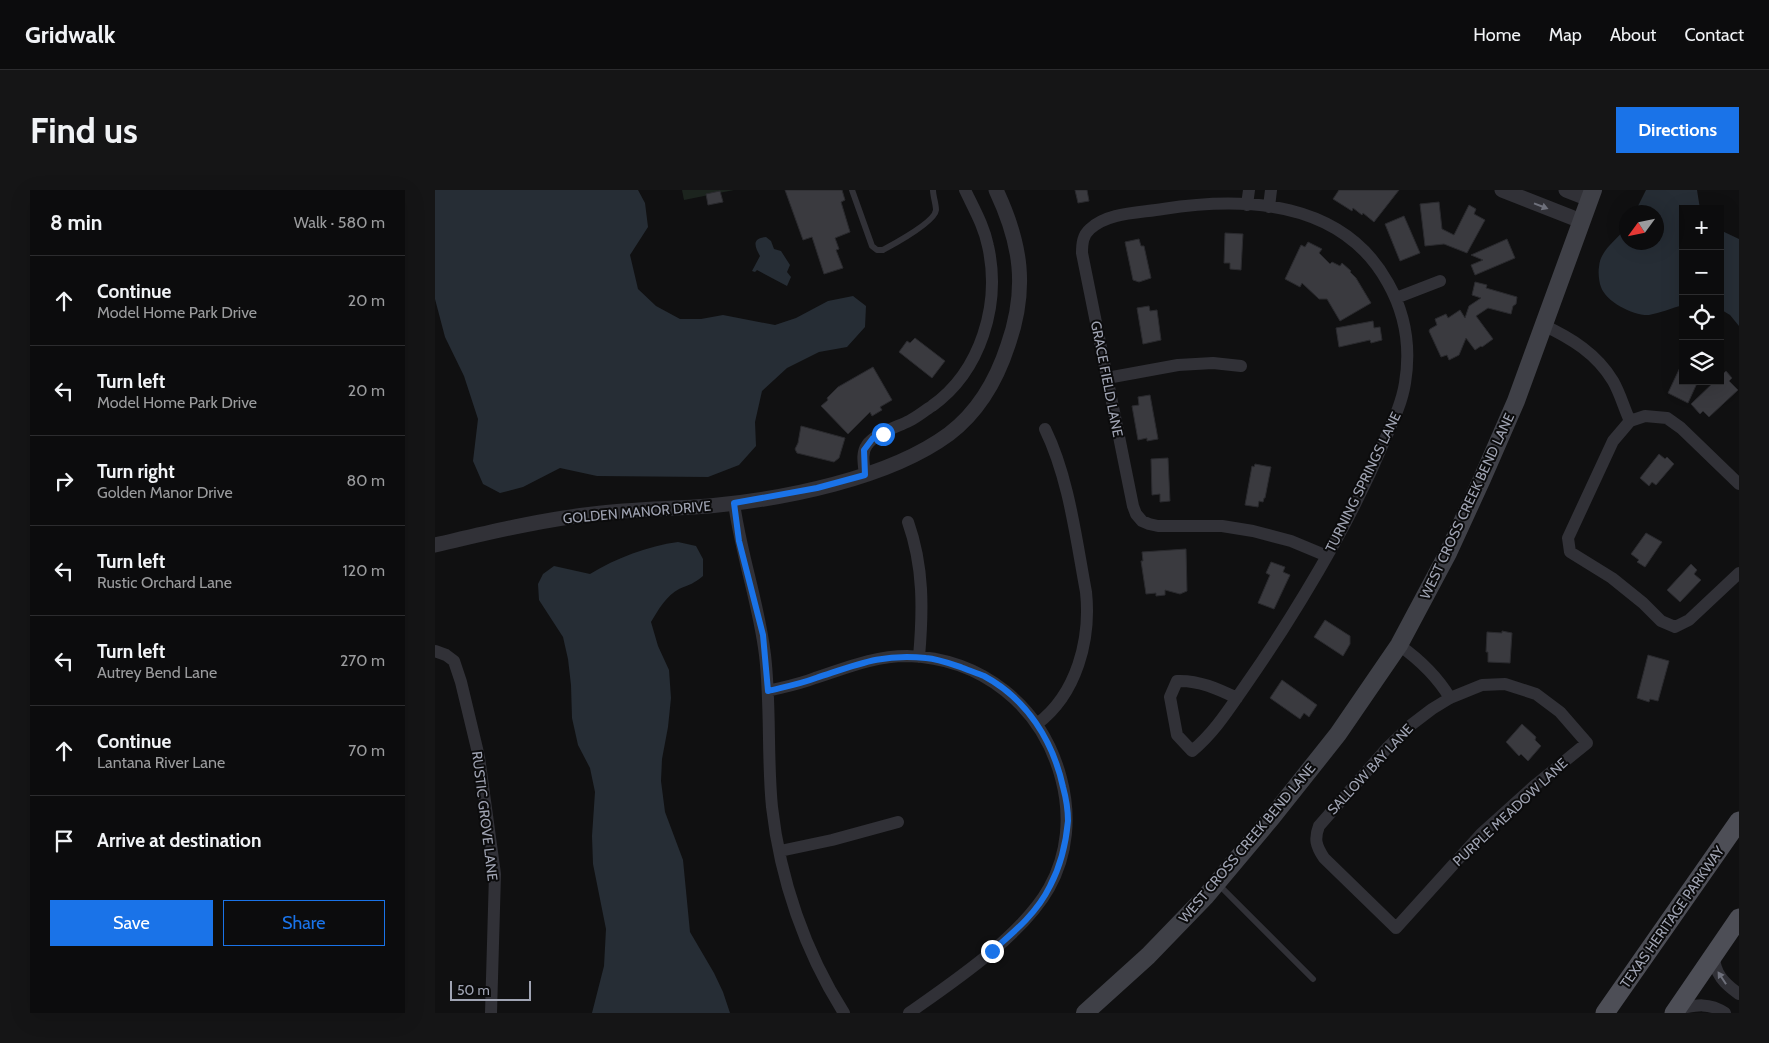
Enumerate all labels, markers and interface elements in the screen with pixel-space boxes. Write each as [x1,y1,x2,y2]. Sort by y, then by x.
text: Gridwalk [25,20,115,49]
text: Home [1473,24,1521,46]
text: Map [1549,24,1582,46]
text: About [1610,24,1656,46]
text: Contact [1684,24,1744,46]
button: Directions [1616,107,1739,153]
text: Find us [30,109,138,152]
one-way arrow [1534,202,1548,210]
north arrow [1619,205,1664,250]
map controls [1679,205,1724,385]
button: + [1679,205,1724,250]
text: 8 min [50,210,102,235]
text: Walk · 580 m [294,213,385,232]
button: − [1679,250,1724,295]
text: Continue [97,280,171,303]
icon: ahead [50,287,78,315]
text: 20 m [348,291,385,310]
button: locate [1679,295,1724,340]
text: Model Home Park Drive [97,303,257,322]
street label: GRACE FIELD LANE [1087,319,1127,439]
button: layers [1679,340,1724,385]
text: Turn left [97,370,165,393]
icon: left [50,377,78,405]
text: 20 m [348,381,385,400]
text: Model Home Park Drive [97,393,257,412]
street label: TURNING SPRINGS LANE [1321,409,1405,555]
street label: WEST CROSS CREEK BEND LANE [1416,410,1518,602]
route start [872,423,895,446]
text: Turn right [97,460,175,483]
icon: right [50,467,78,495]
text: 80 m [347,471,385,490]
text: Golden Manor Drive [97,483,233,502]
street label: GOLDEN MANOR DRIVE [562,497,712,527]
text: Turn left [97,550,165,573]
icon: left [50,557,78,585]
text: 120 m [343,561,385,580]
text: Rustic Orchard Lane [97,573,232,592]
text: Turn left [97,640,165,663]
icon: left [50,647,78,675]
text: 270 m [340,651,385,670]
text: Autrey Bend Lane [97,663,217,682]
street label: SALLOW BAY LANE [1323,720,1417,818]
text: Continue [97,730,171,753]
icon: ahead [50,737,78,765]
text: 70 m [348,741,385,760]
street label: RUSTIC GROVE LANE [468,750,502,882]
text: Lantana River Lane [97,753,225,772]
street label: PURPLE MEADOW LANE [1449,754,1571,870]
street label: WEST CROSS CREEK BEND LANE [1175,759,1319,927]
icon: arrive [50,827,78,855]
text: Arrive at destination [97,829,261,852]
street label: TEXAS HERITAGE PARKWAY [1616,842,1729,992]
button: Save [50,900,213,946]
button: Share [223,900,385,946]
route end [981,940,1004,963]
one-way arrow [1717,971,1726,984]
scale bar [450,978,531,1001]
text: 50 m [457,981,490,999]

